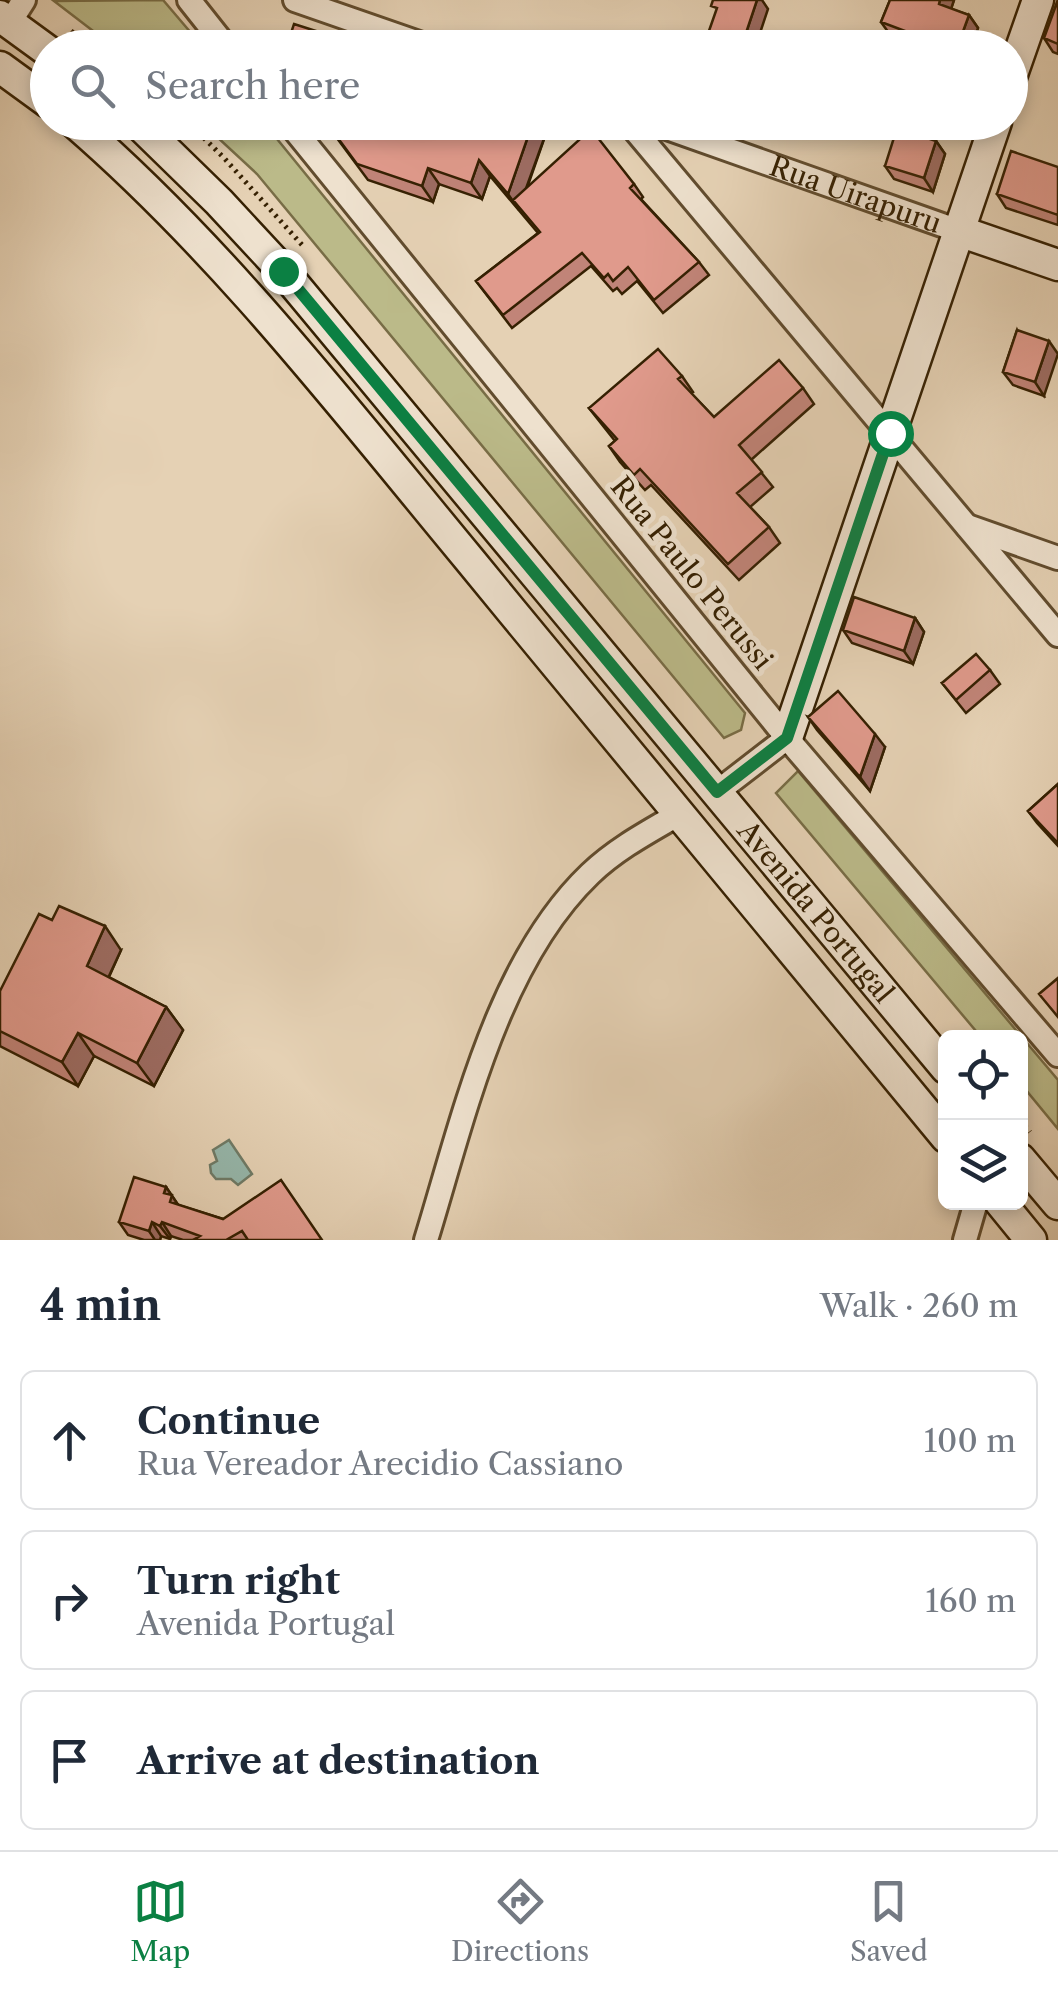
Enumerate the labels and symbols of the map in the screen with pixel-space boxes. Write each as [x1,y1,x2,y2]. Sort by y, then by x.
street label: Rua Uirapuru [765,149,946,240]
route end [261,249,307,295]
route start [868,411,914,457]
street label: Rua Paulo Perussi [604,470,780,676]
street label: Avenida Portugal [730,813,901,1009]

